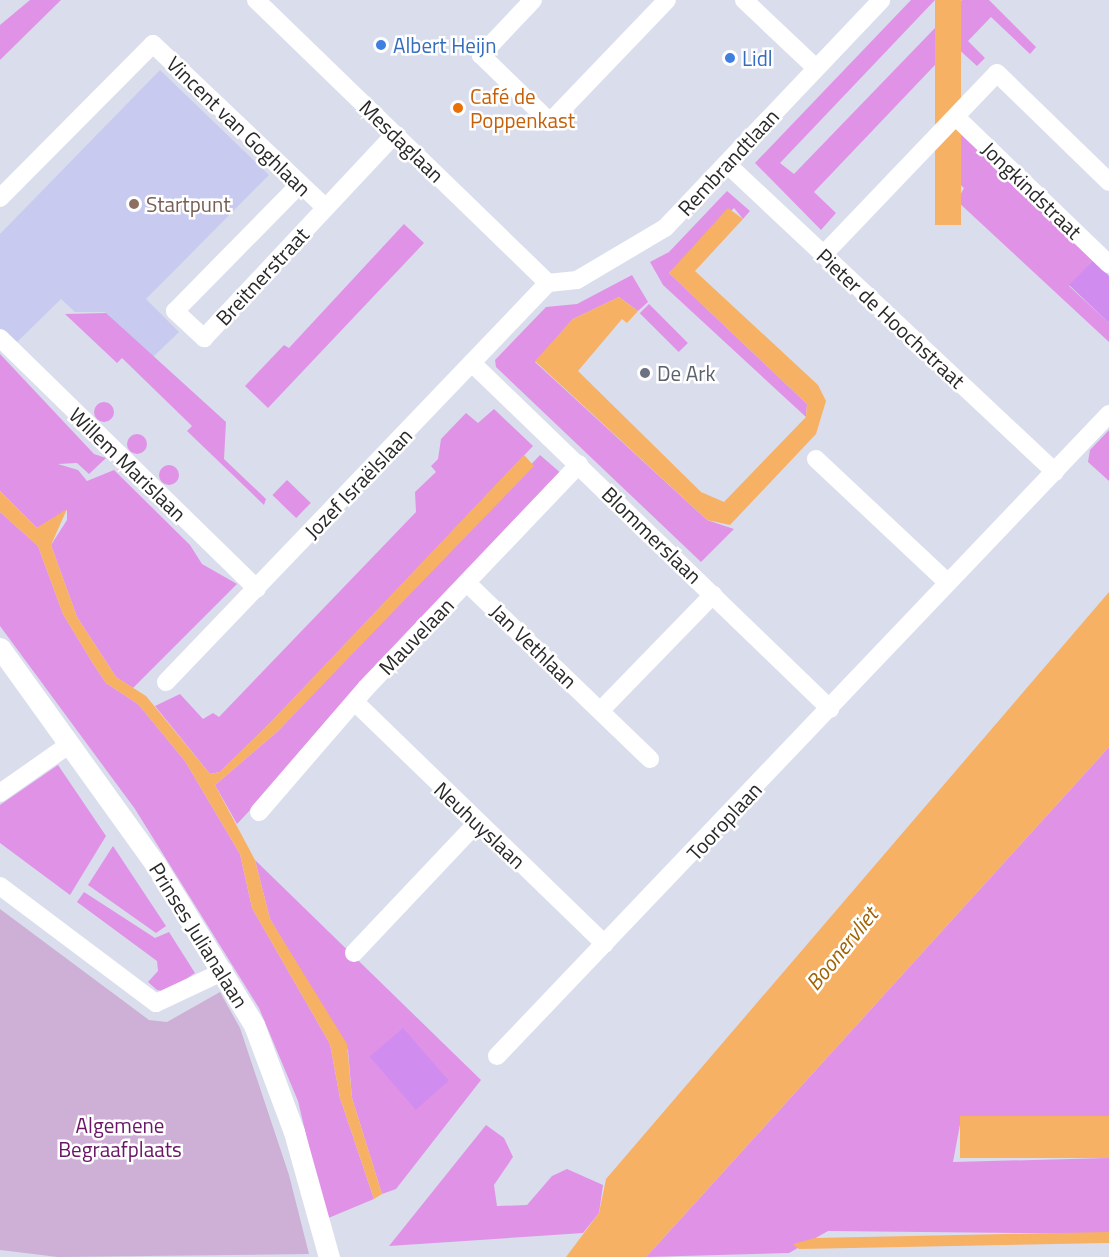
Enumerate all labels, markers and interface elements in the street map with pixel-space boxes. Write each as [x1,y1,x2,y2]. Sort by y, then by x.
place label: Albert Heijn [393,32,496,58]
marker: Albert Heijn [374,38,388,52]
place label: Lidl [742,45,773,71]
street label: Vincent van Goghlaan [162,51,316,201]
marker: Lidl [723,51,737,65]
place label: Café de Poppenkast [470,83,575,133]
street label: Mesdaglaan [355,95,449,187]
marker: Café de Poppenkast [451,101,465,115]
street label: Rembrandtlaan [672,103,784,221]
street label: Jongkindstraat [977,136,1087,244]
place label: Startpunt [146,191,231,217]
marker: Startpunt [127,197,141,211]
street label: Breitnerstraat [210,222,314,330]
street label: Pieter de Hoochstraat [812,243,970,393]
place label: De Ark [657,360,716,386]
marker: De Ark [638,366,652,380]
street label: Willem Marislaan [64,402,192,526]
street label: Jozef Israëlslaan [299,423,417,543]
street label: Blommerslaan [597,481,707,589]
street label: Mauvelaan [373,592,459,680]
street label: Jan Vethlaan [486,599,582,693]
street label: Neuhuyslaan [429,776,531,874]
street label: Tooroplaan [681,777,767,865]
street label: Prinses Julianalaan [144,858,254,1012]
water label: Boonervliet [801,902,883,996]
park label: Algemene Begraafplaats [58,1112,182,1162]

